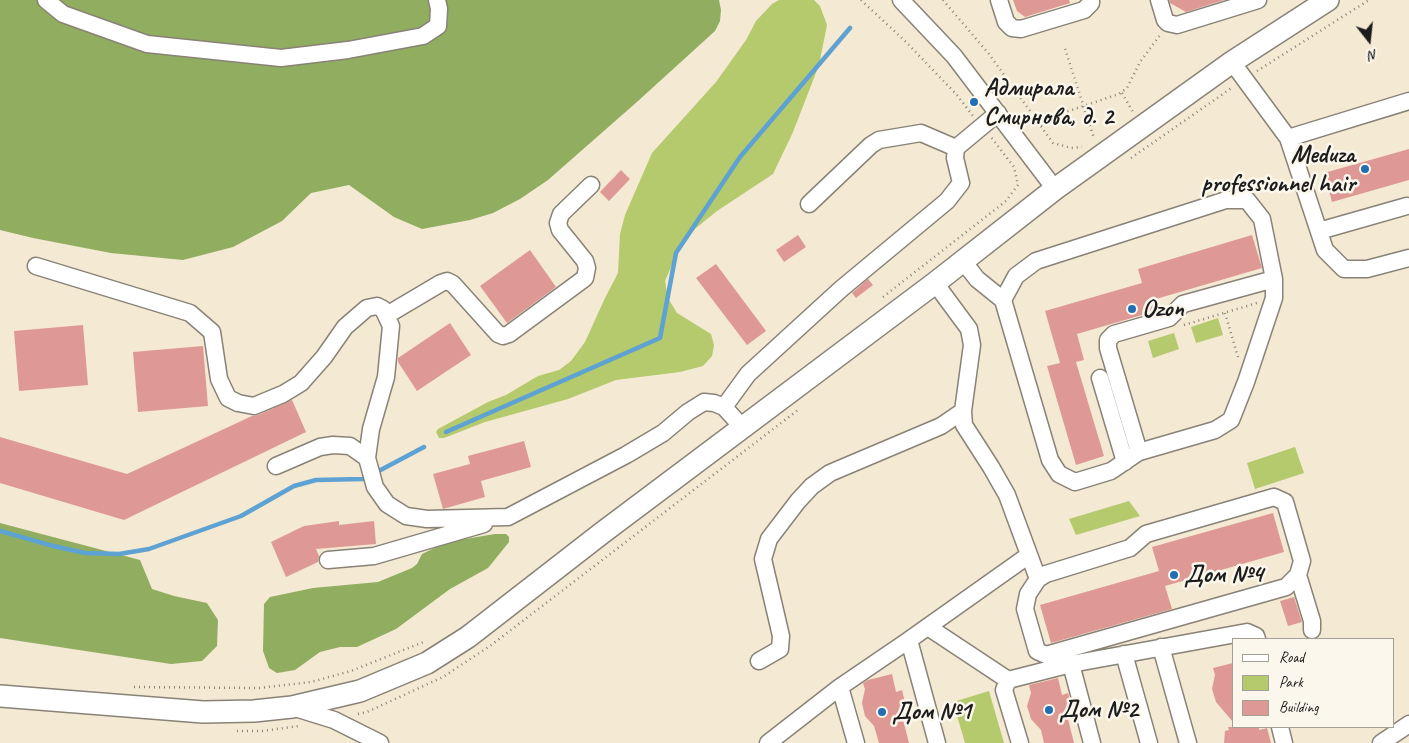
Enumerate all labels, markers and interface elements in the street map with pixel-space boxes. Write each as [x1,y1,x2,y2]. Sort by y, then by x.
north arrow [1344,15,1394,65]
text: N [1367,46,1380,64]
place label: Адмирала Смирнова, д. 2 [984,73,1113,132]
marker: Адмирала Смирнова, д. 2 [968,96,980,108]
place label: Meduza professionnel hair [1202,140,1355,199]
marker: Meduza professionnel hair [1359,163,1371,175]
place label: Ozon [1142,294,1184,324]
marker: Ozon [1126,303,1138,315]
place label: Дом №4 [1184,560,1263,590]
marker: Дом №4 [1168,569,1180,581]
legend [1232,638,1394,728]
text: Road [1279,648,1304,667]
text: Park [1279,673,1303,692]
place label: Дом №2 [1059,695,1138,725]
place label: Дом №1 [892,697,971,727]
text: Building [1279,698,1318,717]
marker: Дом №2 [1043,704,1055,716]
marker: Дом №1 [876,706,888,718]

